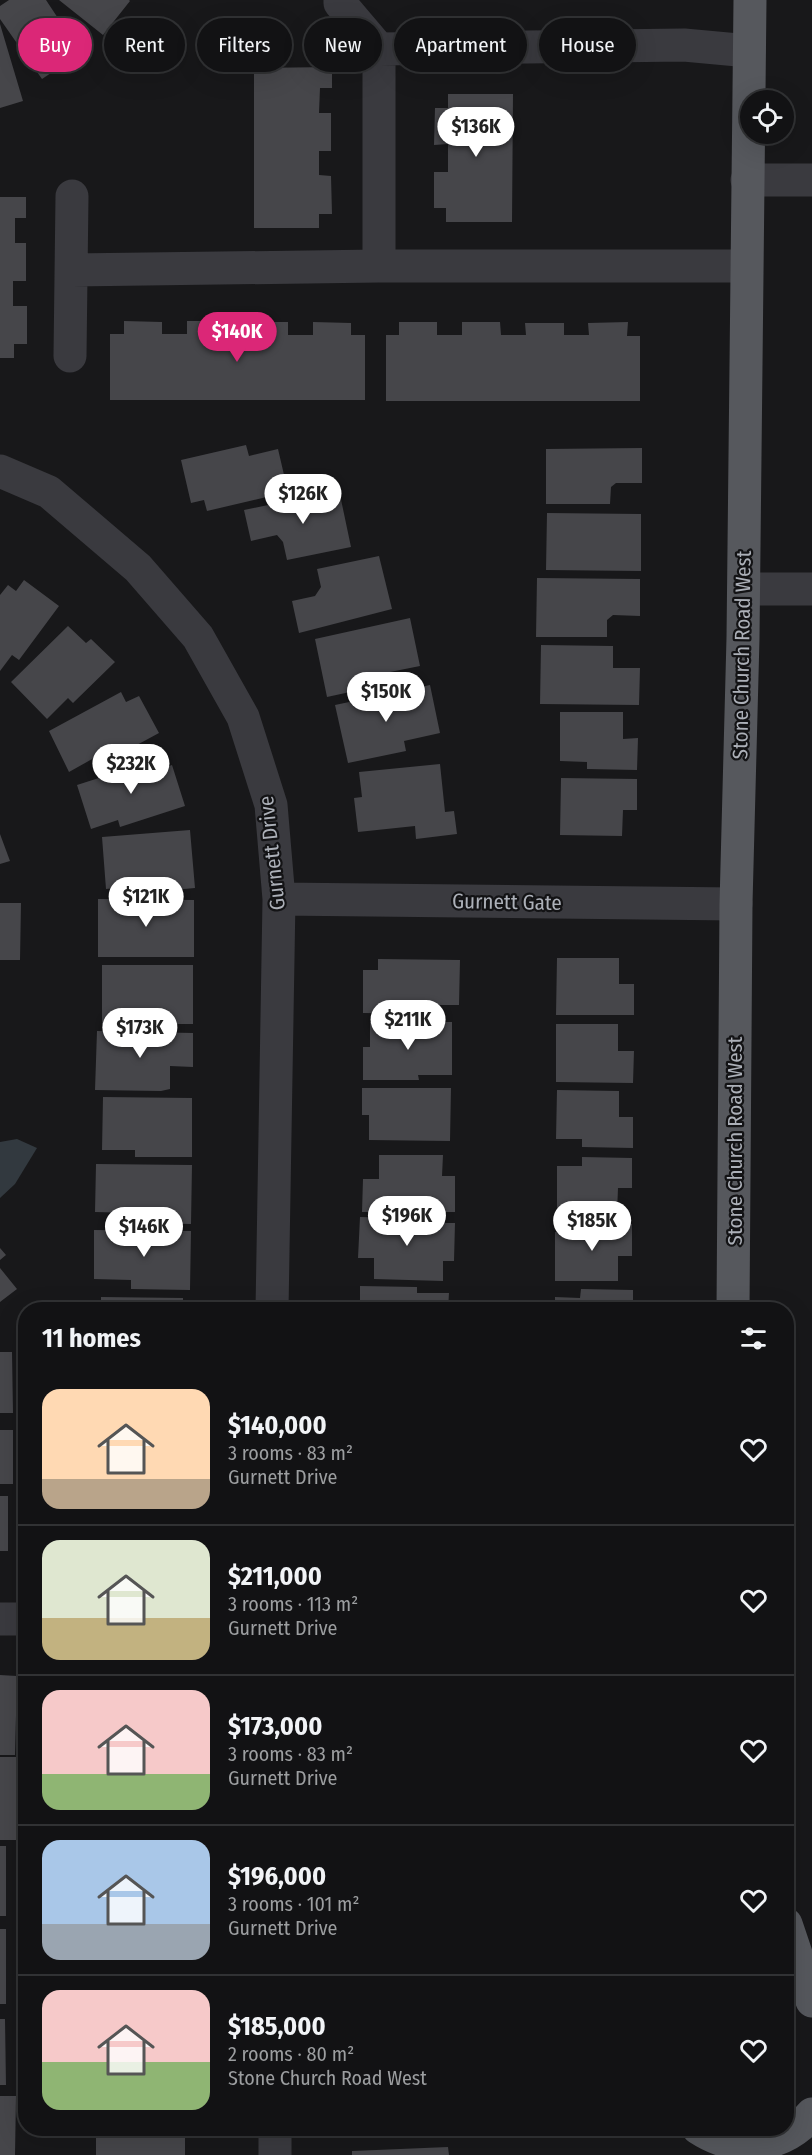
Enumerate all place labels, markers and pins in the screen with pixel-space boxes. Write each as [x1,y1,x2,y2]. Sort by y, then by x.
pin: $136K [434,107,518,158]
pin: $140K [195,312,279,363]
pin: $126K [261,474,345,525]
pin: $150K [344,672,428,723]
pin: $232K [89,744,173,795]
pin: $121K [104,877,188,928]
pin: $211K [366,1000,450,1051]
pin: $173K [98,1008,182,1059]
pin: $196K [365,1196,449,1247]
pin: $185K [550,1201,634,1252]
pin: $146K [102,1207,186,1258]

